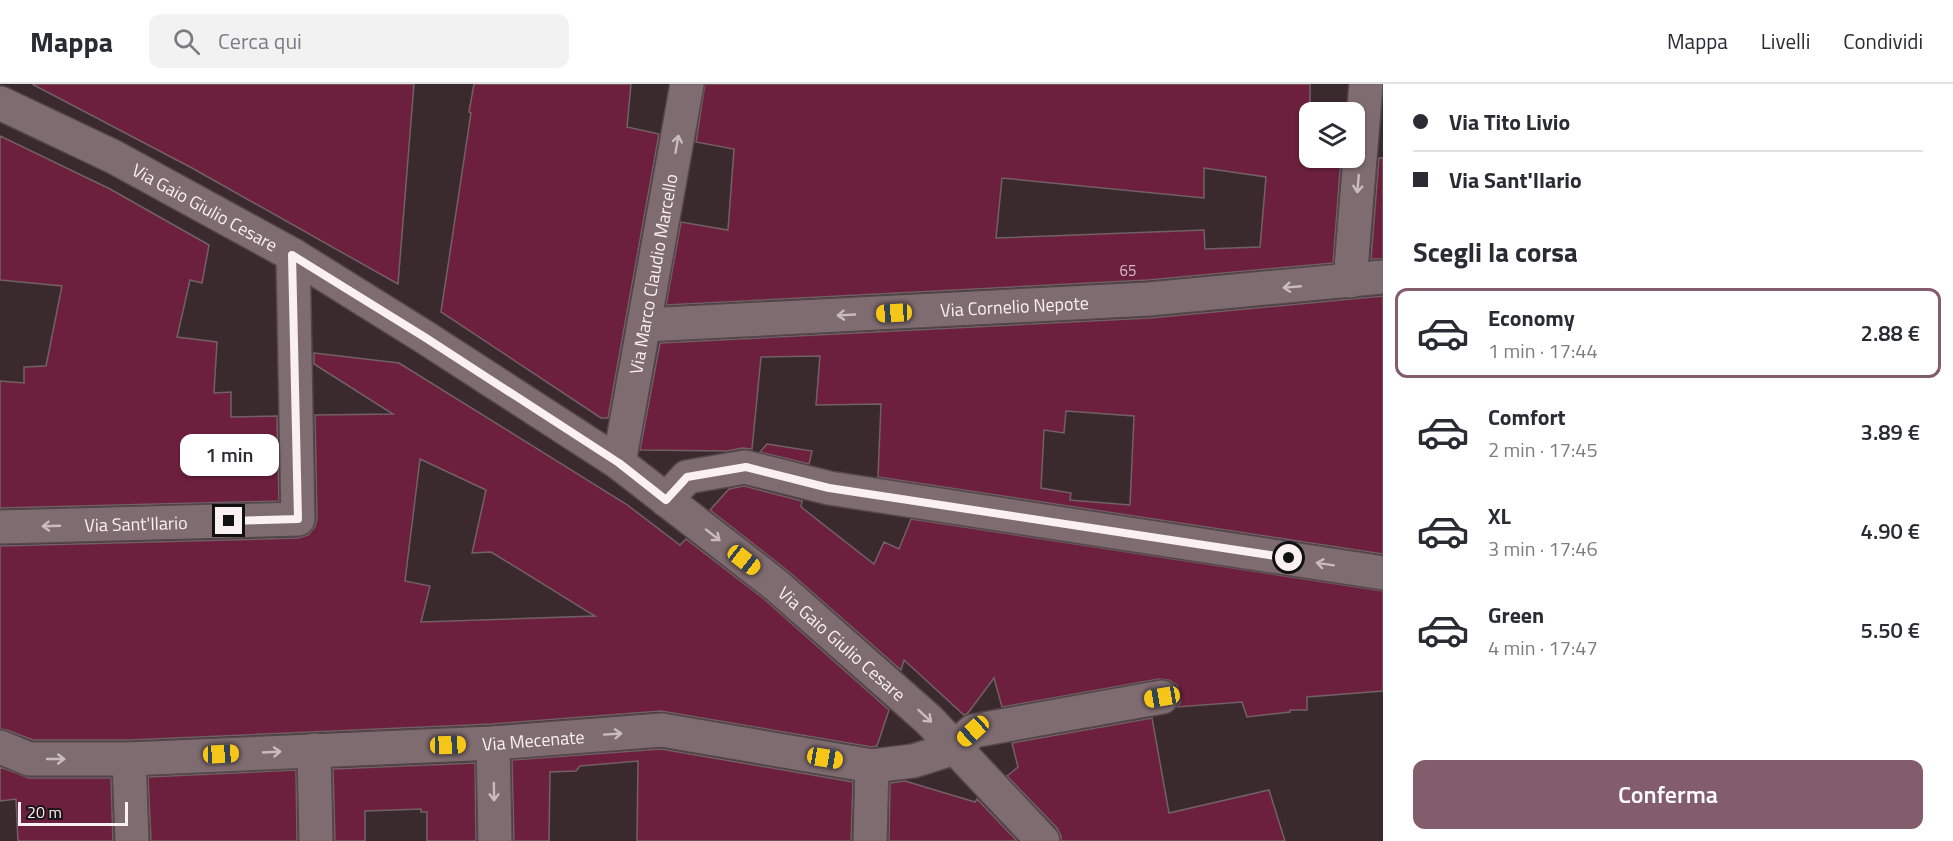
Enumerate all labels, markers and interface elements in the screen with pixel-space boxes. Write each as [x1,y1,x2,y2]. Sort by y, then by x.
search box [149,14,569,68]
text: Mappa [30,20,113,63]
text: Cerca qui [218,24,302,58]
icon: search [170,25,203,58]
text: Mappa [1667,25,1728,57]
text: Livelli [1761,25,1810,57]
text: Condividi [1843,25,1923,57]
map controls [1299,102,1365,168]
button: layers [1299,102,1365,168]
text: Via Tito Livio [1449,105,1570,139]
one-way arrow [671,134,682,154]
street label: Via Gaio Giulio Cesare [127,156,283,258]
text: Via Sant'Ilario [1449,163,1582,197]
street label: Via Marco Claudio Marcello [622,172,684,376]
one-way arrow [1352,174,1363,194]
text: Scegli la corsa [1413,231,1578,272]
house number: 65 [1120,259,1136,282]
one-way arrow [1283,281,1303,292]
street label: Via Cornelio Nepote [940,289,1089,323]
text: Economy [1488,301,1575,335]
car [876,303,912,323]
icon: car [1416,306,1470,360]
one-way arrow [837,310,857,321]
text: 2.88 € [1861,316,1920,350]
text: 1 min · 17:44 [1488,335,1598,366]
text: Comfort [1488,400,1566,434]
icon: car [1416,405,1470,459]
text: 3.89 € [1861,415,1920,449]
callout: 1 min [180,434,278,476]
text: 2 min · 17:45 [1488,434,1598,465]
text: 1 min [205,439,254,470]
text: XL [1488,499,1511,533]
icon: car [1416,504,1470,558]
route end [215,507,242,534]
street label: Via Sant'Ilario [84,508,188,538]
text: 4.90 € [1861,514,1920,548]
one-way arrow [41,520,61,532]
one-way arrow [704,529,720,542]
text: 3 min · 17:46 [1488,533,1598,564]
car [724,542,764,578]
route start [1275,544,1302,571]
one-way arrow [1316,558,1336,569]
street label: Via Gaio Giulio Cesare [772,580,912,707]
text: Green [1488,598,1544,632]
icon: car [1416,603,1470,657]
text: 5.50 € [1861,613,1920,647]
text: 4 min · 17:47 [1488,632,1598,663]
car [1143,685,1181,709]
one-way arrow [917,709,932,724]
car [954,712,992,750]
street label: Via Mecenate [481,723,585,757]
one-way arrow [603,728,623,739]
car [430,735,466,755]
car [203,744,239,764]
car [806,746,844,770]
one-way arrow [261,747,281,758]
one-way arrow [46,753,66,765]
button: Conferma [1413,760,1923,829]
one-way arrow [488,782,500,802]
scale bar [18,799,128,826]
text: 20 m [27,800,62,824]

